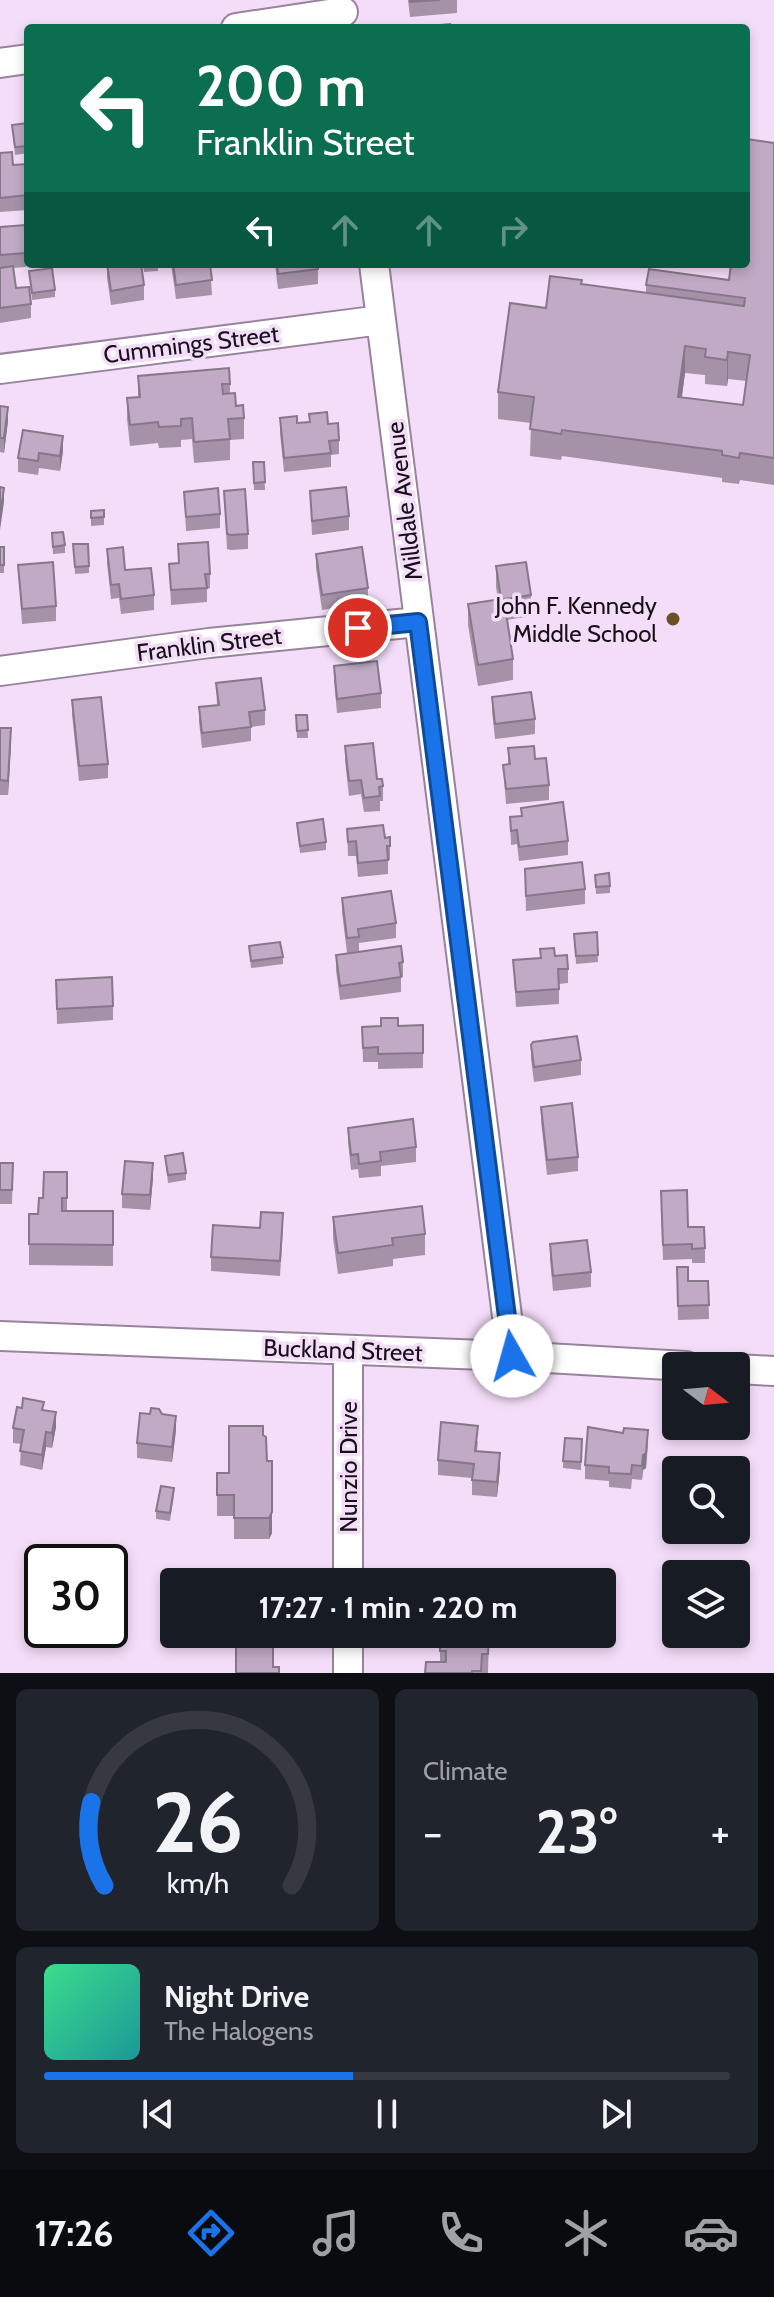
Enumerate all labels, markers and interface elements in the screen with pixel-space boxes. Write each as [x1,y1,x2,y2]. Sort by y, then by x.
text: 200 m [196,52,366,120]
icon: left [64,56,168,160]
text: Franklin Street [196,120,415,164]
icon: left [239,208,283,252]
icon: ahead [323,208,367,252]
icon: ahead [407,208,451,252]
icon: right [491,208,535,252]
street label: Cummings Street [102,319,280,369]
street label: Milldale Avenue [380,420,428,582]
place label: John F. Kennedy Middle School [494,591,657,648]
pin [324,594,392,662]
icon: arrive [336,606,380,650]
marker: John F. Kennedy Middle School [664,610,682,628]
street label: Franklin Street [135,621,283,667]
position arrow [470,1314,554,1398]
street label: Buckland Street [263,1333,423,1367]
north arrow [662,1352,750,1440]
map controls [662,1352,750,1648]
street label: Nunzio Drive [334,1401,363,1533]
button: search [662,1456,750,1544]
speed limit sign: 30 [24,1544,128,1648]
button: layers [662,1560,750,1648]
text: 17:27 · 1 min · 220 m [259,1589,517,1626]
text: Climate [423,1755,508,1787]
text: 26 [152,1772,243,1873]
text: 23° [536,1795,617,1868]
text: − [423,1806,442,1859]
text: + [711,1806,730,1859]
text: km/h [166,1865,229,1900]
text: Night Drive [164,1978,309,2015]
text: The Halogens [164,2015,313,2047]
icon: previous [136,2092,180,2136]
icon: pause [365,2092,409,2136]
icon: next [594,2092,638,2136]
icon: directions [183,2205,239,2261]
icon: music [308,2205,364,2261]
icon: phone [433,2205,489,2261]
icon: climate [558,2205,614,2261]
icon: car [683,2205,739,2261]
text: 17:26 [35,2211,114,2255]

